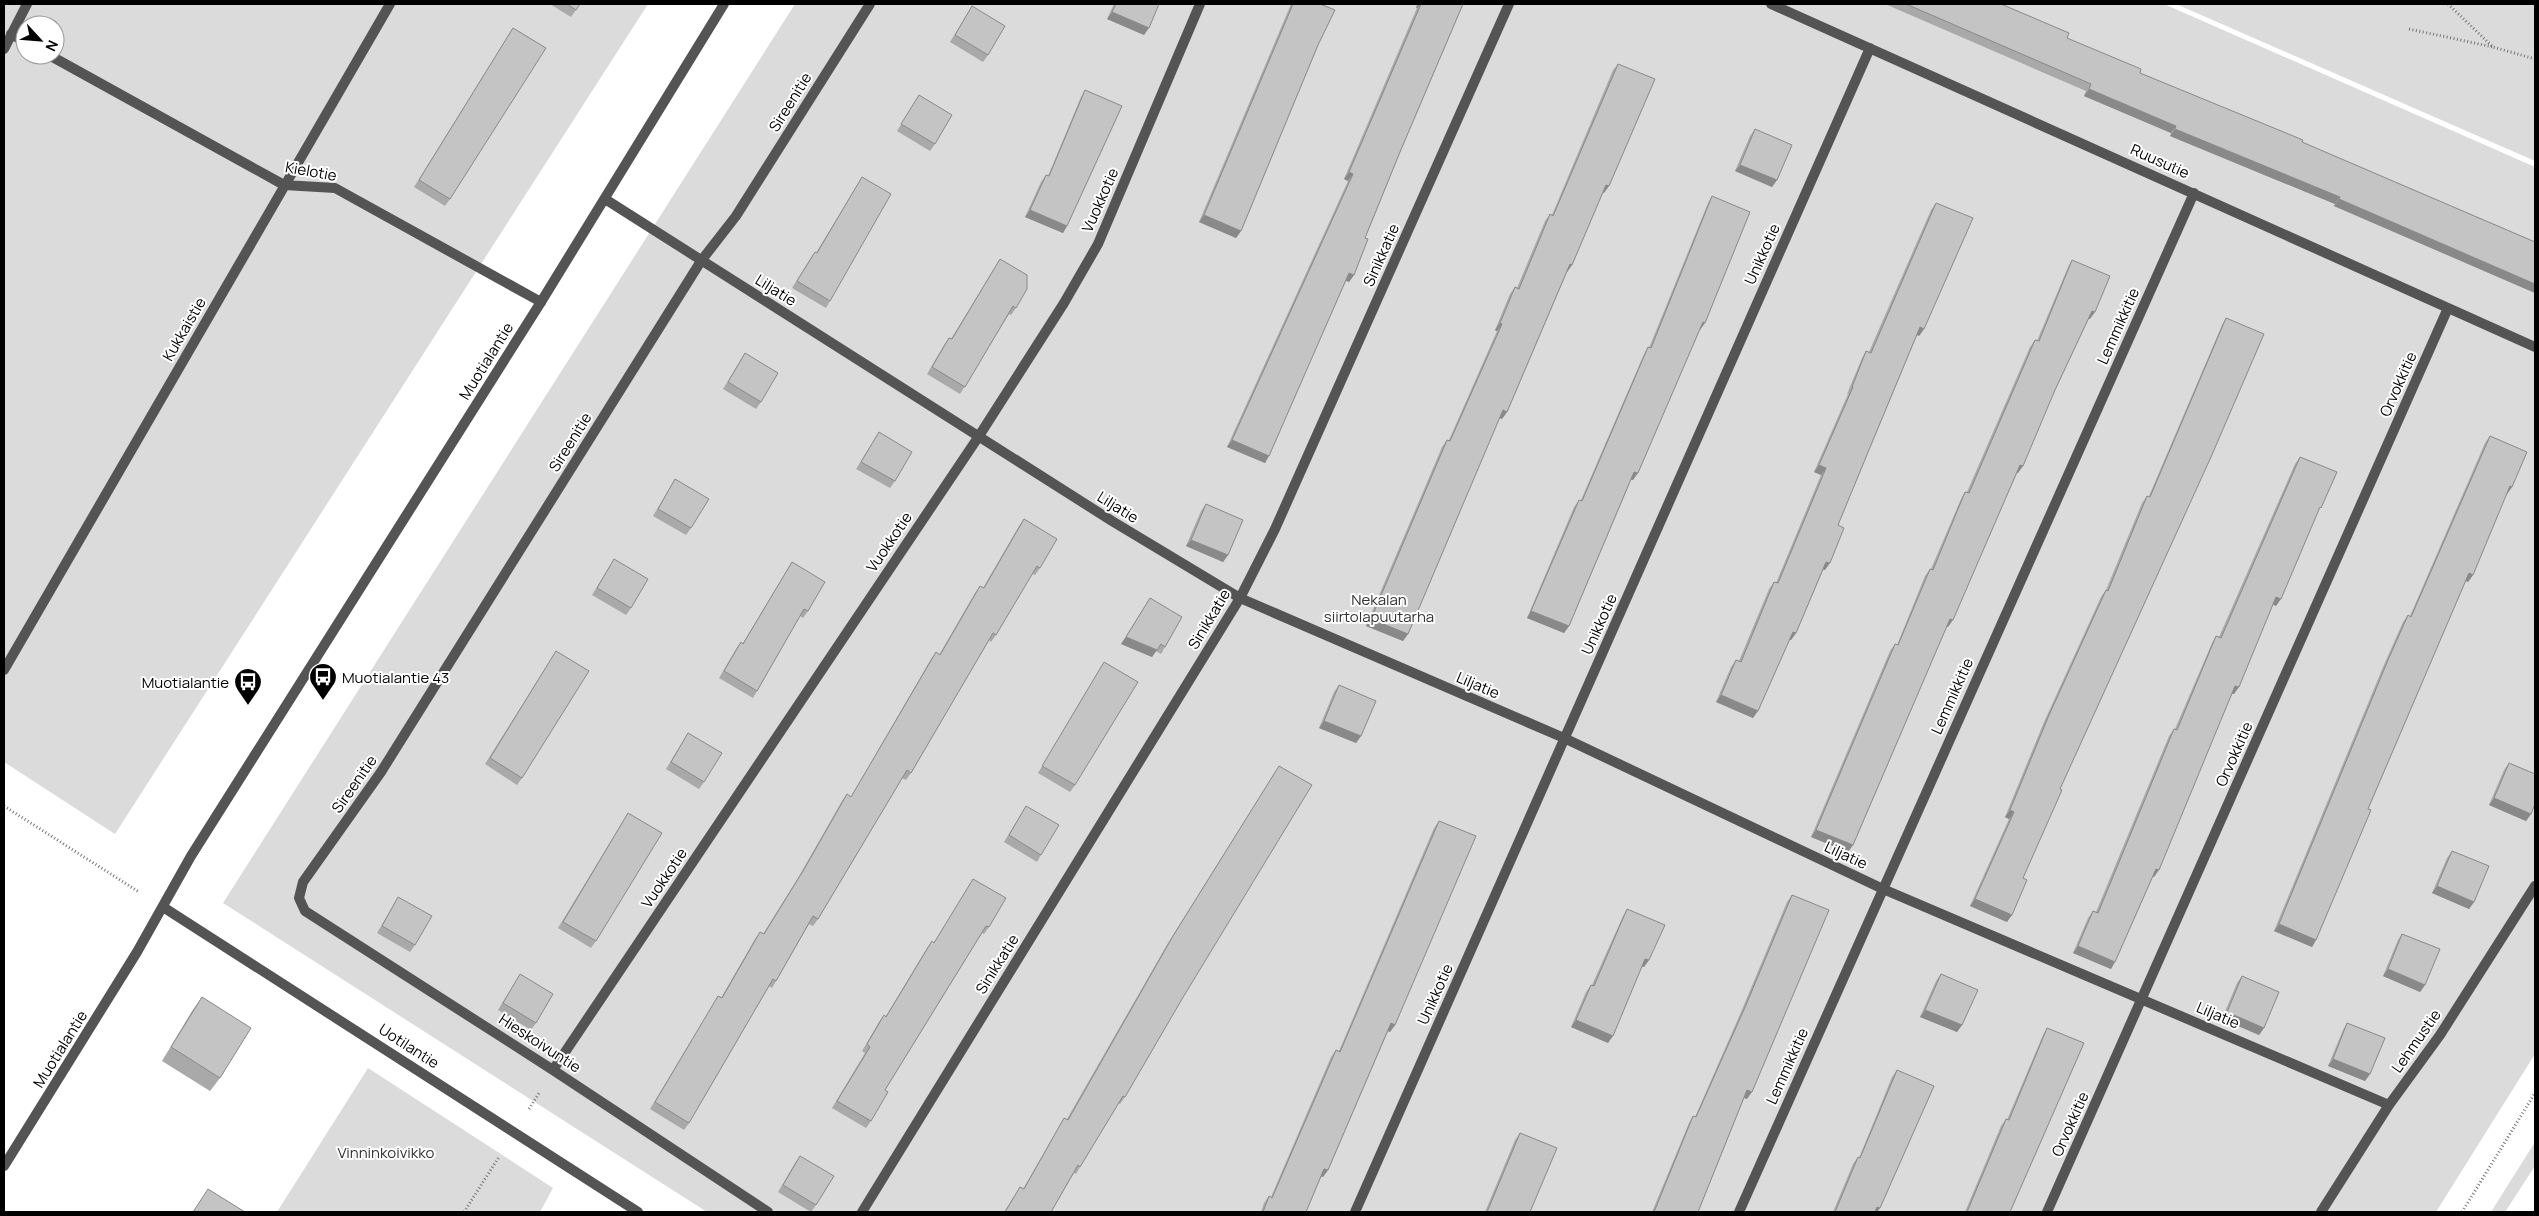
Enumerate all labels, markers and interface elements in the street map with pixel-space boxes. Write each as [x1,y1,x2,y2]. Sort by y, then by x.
north arrow [15,15,65,65]
text: N [41,37,63,55]
street label: Sireenitie [764,68,817,136]
street label: Ruusutie [2127,139,2193,183]
street label: Kielotie [284,156,339,186]
street label: Vuokkotie [1077,164,1124,235]
street label: Sinikkatie [1358,220,1404,290]
street label: Unikkotie [1739,220,1785,288]
street label: Liljatie [751,269,801,311]
street label: Lemmikkitie [2092,284,2144,368]
street label: Kukkaistie [157,293,211,365]
street label: Muotialantie [454,318,518,404]
street label: Orvokkitie [2374,348,2422,420]
street label: Sireenitie [544,408,597,476]
street label: Liljatie [1093,486,1143,528]
street label: Vuokkotie [861,508,917,576]
street label: Sinikkatie [1183,585,1235,653]
park label: Nekalan siirtolapuutarha [1324,589,1434,627]
street label: Unikkotie [1576,590,1622,658]
street label: Lemmikkitie [1926,654,1978,738]
bus stop icon: Muotialantie 43 [308,662,338,701]
bus stop icon: Muotialantie [233,667,263,706]
place label: Muotialantie 43 [342,667,449,688]
street label: Liljatie [1453,667,1503,704]
place label: Muotialantie [142,672,229,693]
street label: Orvokkitie [2210,718,2258,790]
street label: Sireenitie [326,751,382,817]
street label: Liljatie [1821,836,1871,874]
street label: Vuokkotie [636,844,692,912]
street label: Sinikkatie [970,930,1024,998]
street label: Unikkotie [1412,960,1458,1028]
street label: Liljatie [2193,997,2243,1034]
street label: Lehmustie [2386,1005,2446,1077]
street label: Muotialantie [28,1006,92,1092]
street label: Hieskoivuntie [495,1009,585,1077]
street label: Uotilantie [375,1019,443,1073]
street label: Lemmikkitie [1761,1024,1813,1108]
street label: Orvokkitie [2046,1088,2094,1160]
park label: Vinninkoivikko [338,1142,435,1163]

